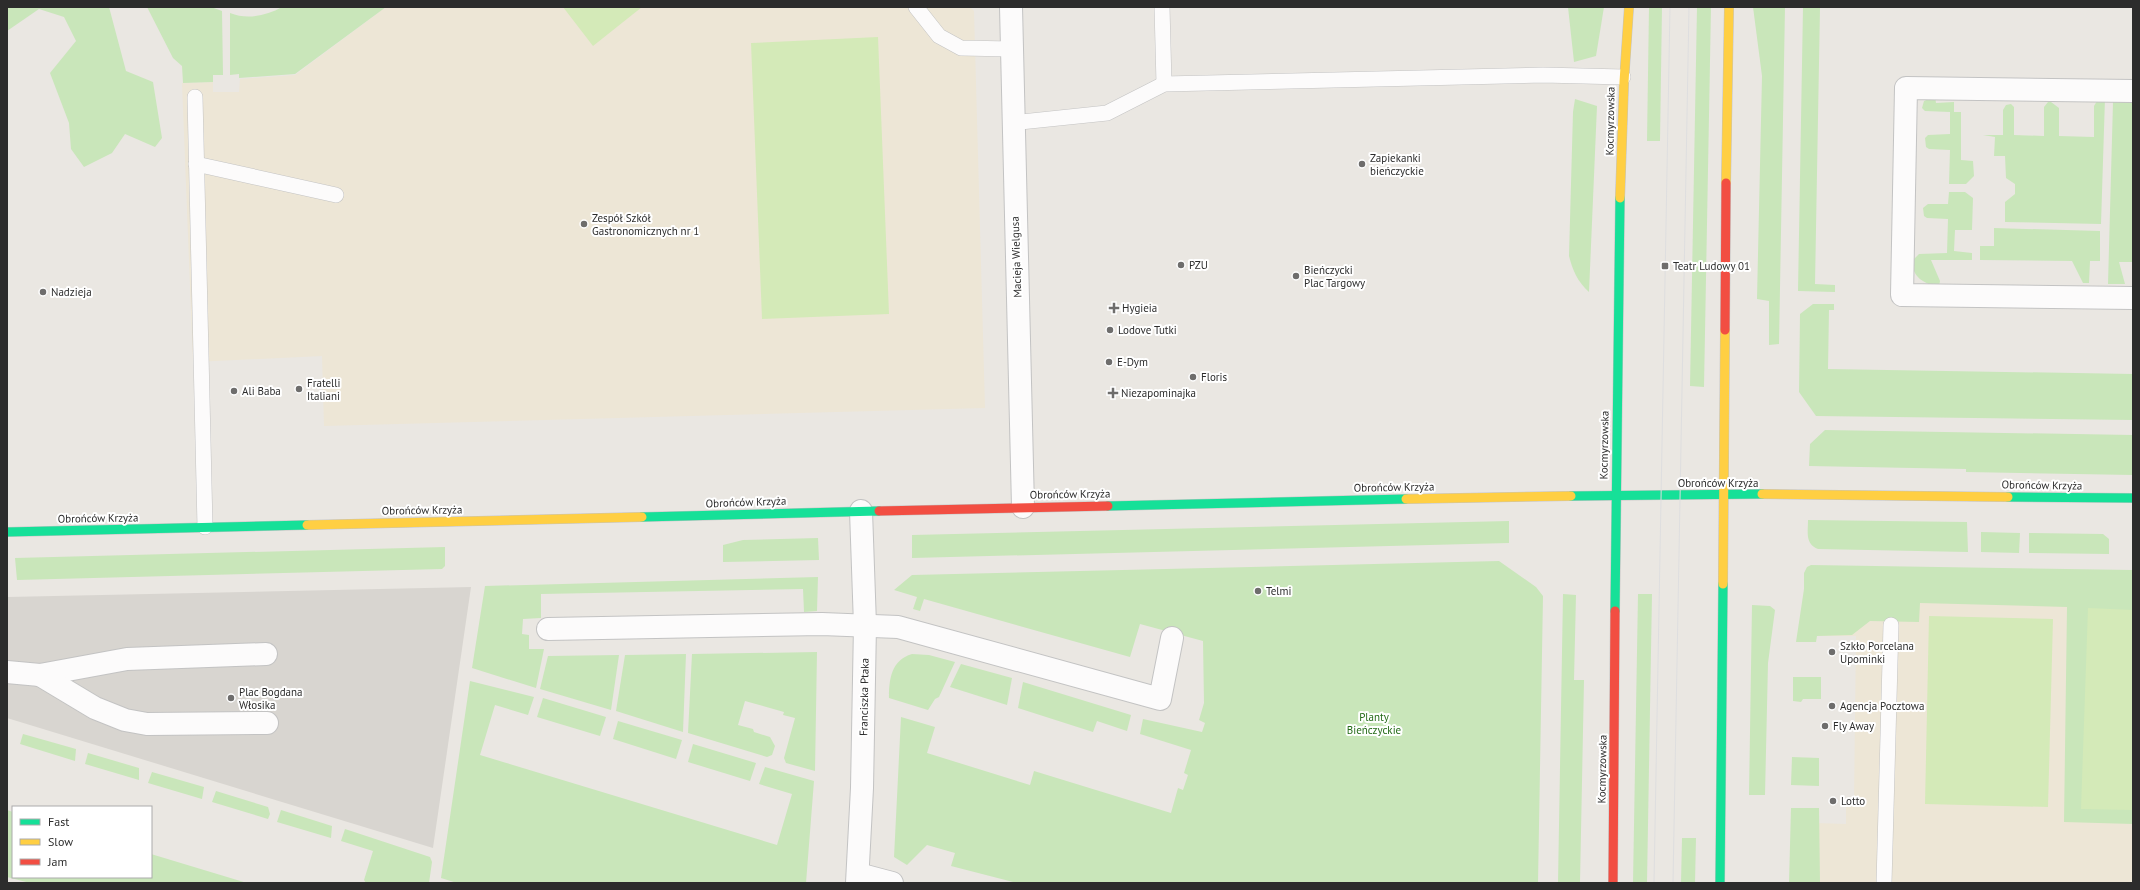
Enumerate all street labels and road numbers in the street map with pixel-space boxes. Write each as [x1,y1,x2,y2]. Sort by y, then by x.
street label: Kocmyrzowska [1602,86,1618,156]
street label: Macieja Wielgusa [1008,216,1024,298]
street label: Kocmyrzowska [1596,410,1612,480]
street label: Obrońców Krzyża [1678,476,1758,490]
street label: Obrońców Krzyża [2002,477,2082,493]
street label: Obrońców Krzyża [1354,479,1434,495]
street label: Obrońców Krzyża [1030,486,1110,502]
street label: Obrońców Krzyża [705,494,787,510]
street label: Obrońców Krzyża [382,502,462,518]
street label: Obrońców Krzyża [58,510,138,526]
street label: Franciszka Ptaka [856,658,872,736]
street label: Kocmyrzowska [1594,734,1610,804]

